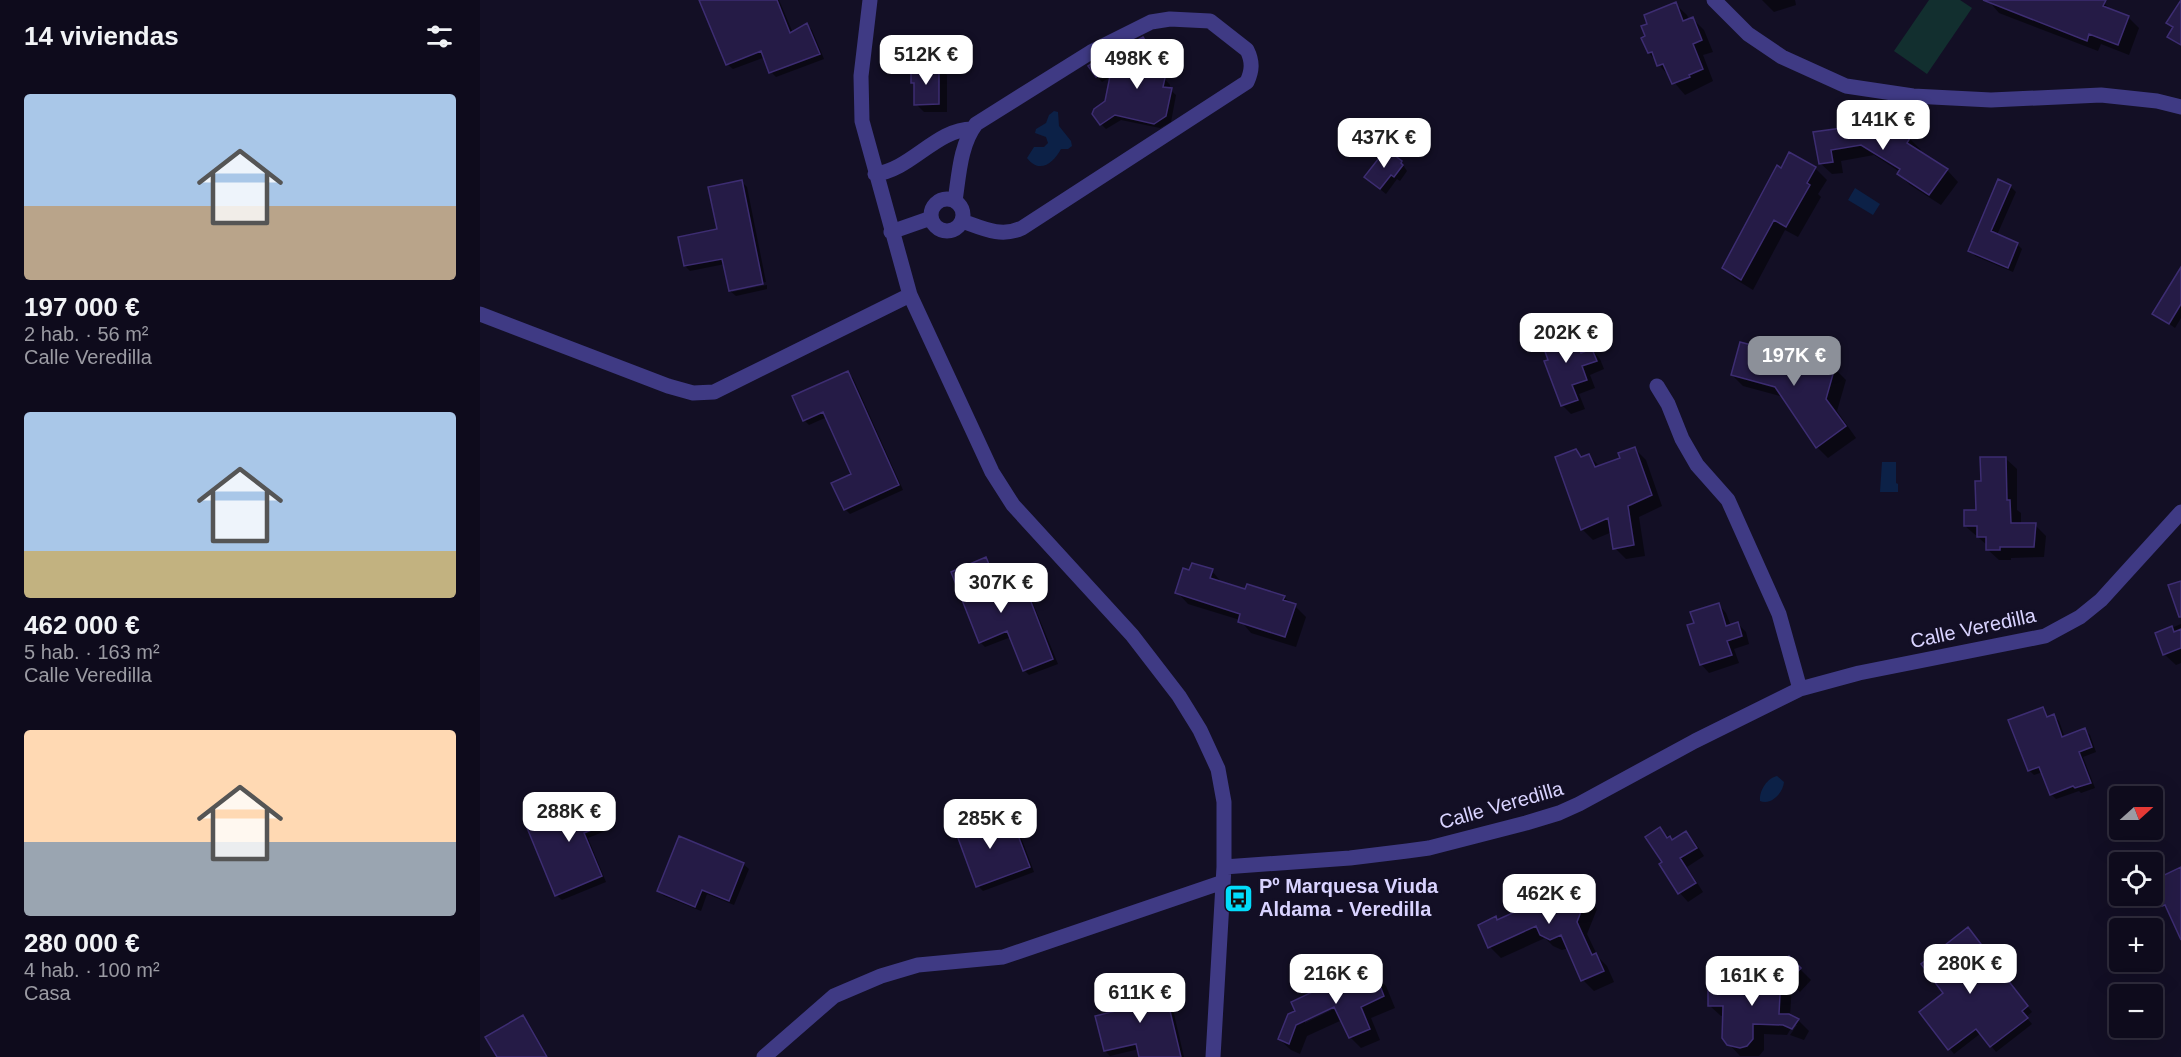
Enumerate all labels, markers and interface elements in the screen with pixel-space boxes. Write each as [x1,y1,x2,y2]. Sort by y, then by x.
icon: filters [423,20,456,53]
text: 14 viviendas [24,21,179,51]
pin: 512K € [877,35,975,86]
pin: 498K € [1088,39,1186,90]
text: 512K € [894,43,958,65]
text: 498K € [1105,47,1169,69]
pin: 141K € [1834,100,1932,151]
text: 141K € [1851,108,1915,130]
pin: 437K € [1335,118,1433,169]
text: 437K € [1352,126,1416,148]
icon: home [186,133,294,241]
text: 197 000 € [24,292,140,322]
pin: 202K € [1517,313,1615,364]
text: 202K € [1534,321,1598,343]
text: 2 hab. · 56 m² [24,323,149,345]
pin: 197K € [1745,336,1843,387]
text: 197K € [1762,344,1826,366]
text: Calle Veredilla [24,346,152,368]
icon: home [186,451,294,559]
pin: 307K € [952,563,1050,614]
text: 307K € [969,571,1033,593]
street label: Calle Veredilla [1908,604,2039,652]
text: 462 000 € [24,610,140,640]
text: 5 hab. · 163 m² [24,641,160,663]
text: Calle Veredilla [24,664,152,686]
icon: home [186,769,294,877]
street label: Calle Veredilla [1437,777,1566,833]
north arrow [2109,786,2163,840]
map controls [2109,786,2163,1038]
pin: 288K € [520,792,618,843]
pin: 285K € [941,799,1039,850]
text: 288K € [537,800,601,822]
text: 285K € [958,807,1022,829]
button: locate [2109,852,2163,906]
pin: 462K € [1500,874,1598,925]
place label: Pº Marquesa Viuda Aldama - Veredilla [1259,875,1439,920]
bus stop icon: Pº Marquesa Viuda Aldama - Veredilla [1222,882,1254,914]
text: 462K € [1517,882,1581,904]
button: + [2109,918,2163,972]
text: 280 000 € [24,928,140,958]
pin: 280K € [1921,944,2019,995]
text: 280K € [1938,952,2002,974]
pin: 216K € [1287,954,1385,1005]
pin: 161K € [1703,956,1801,1007]
text: 4 hab. · 100 m² [24,959,160,981]
text: 216K € [1304,962,1368,984]
text: 161K € [1720,964,1784,986]
pin: 611K € [1091,973,1189,1024]
text: 611K € [1108,981,1172,1003]
text: Casa [24,982,71,1004]
button: − [2109,984,2163,1038]

